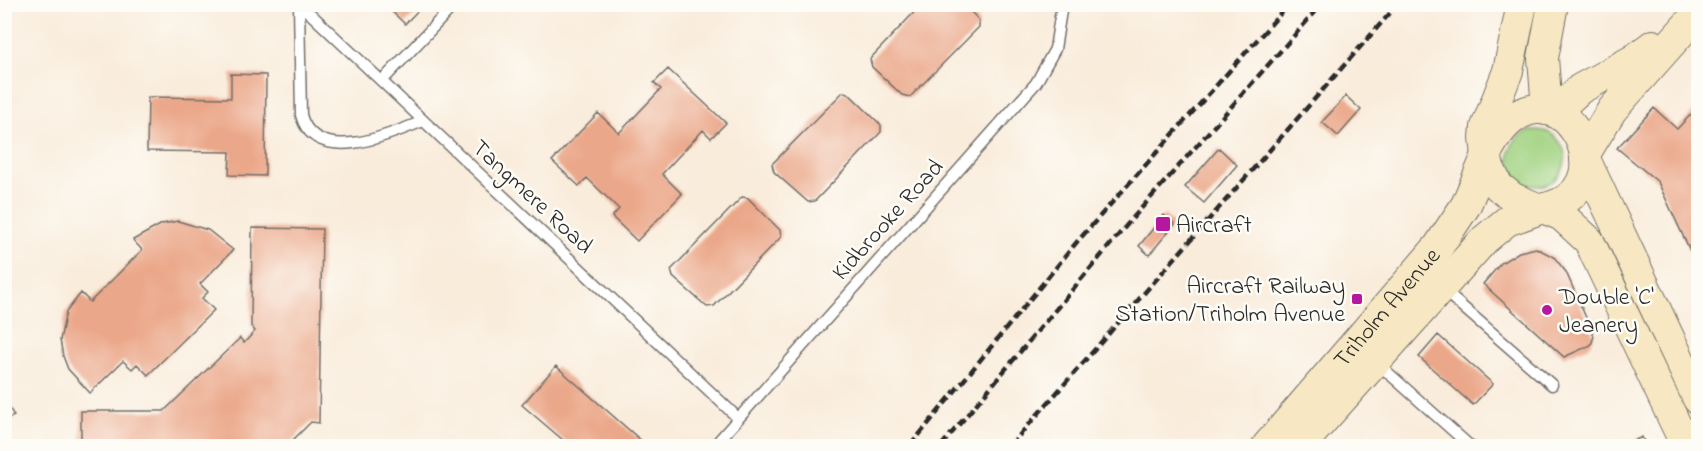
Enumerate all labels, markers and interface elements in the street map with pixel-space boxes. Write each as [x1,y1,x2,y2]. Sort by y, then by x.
street label: Tangmere Road [463,132,600,264]
street label: Kidbrooke Road [825,152,953,289]
place label: Aircraft [1176,209,1252,244]
marker: Aircraft [1154,215,1172,233]
street label: Triholm Avenue [1326,241,1450,377]
place label: Aircraft Railway Station/Triholm Avenue [1115,270,1345,333]
place label: Double 'C' Jeanery [1558,281,1654,345]
marker: Aircraft Railway Station/Triholm Avenue [1350,292,1364,306]
marker: Double 'C' Jeanery [1540,303,1554,317]

